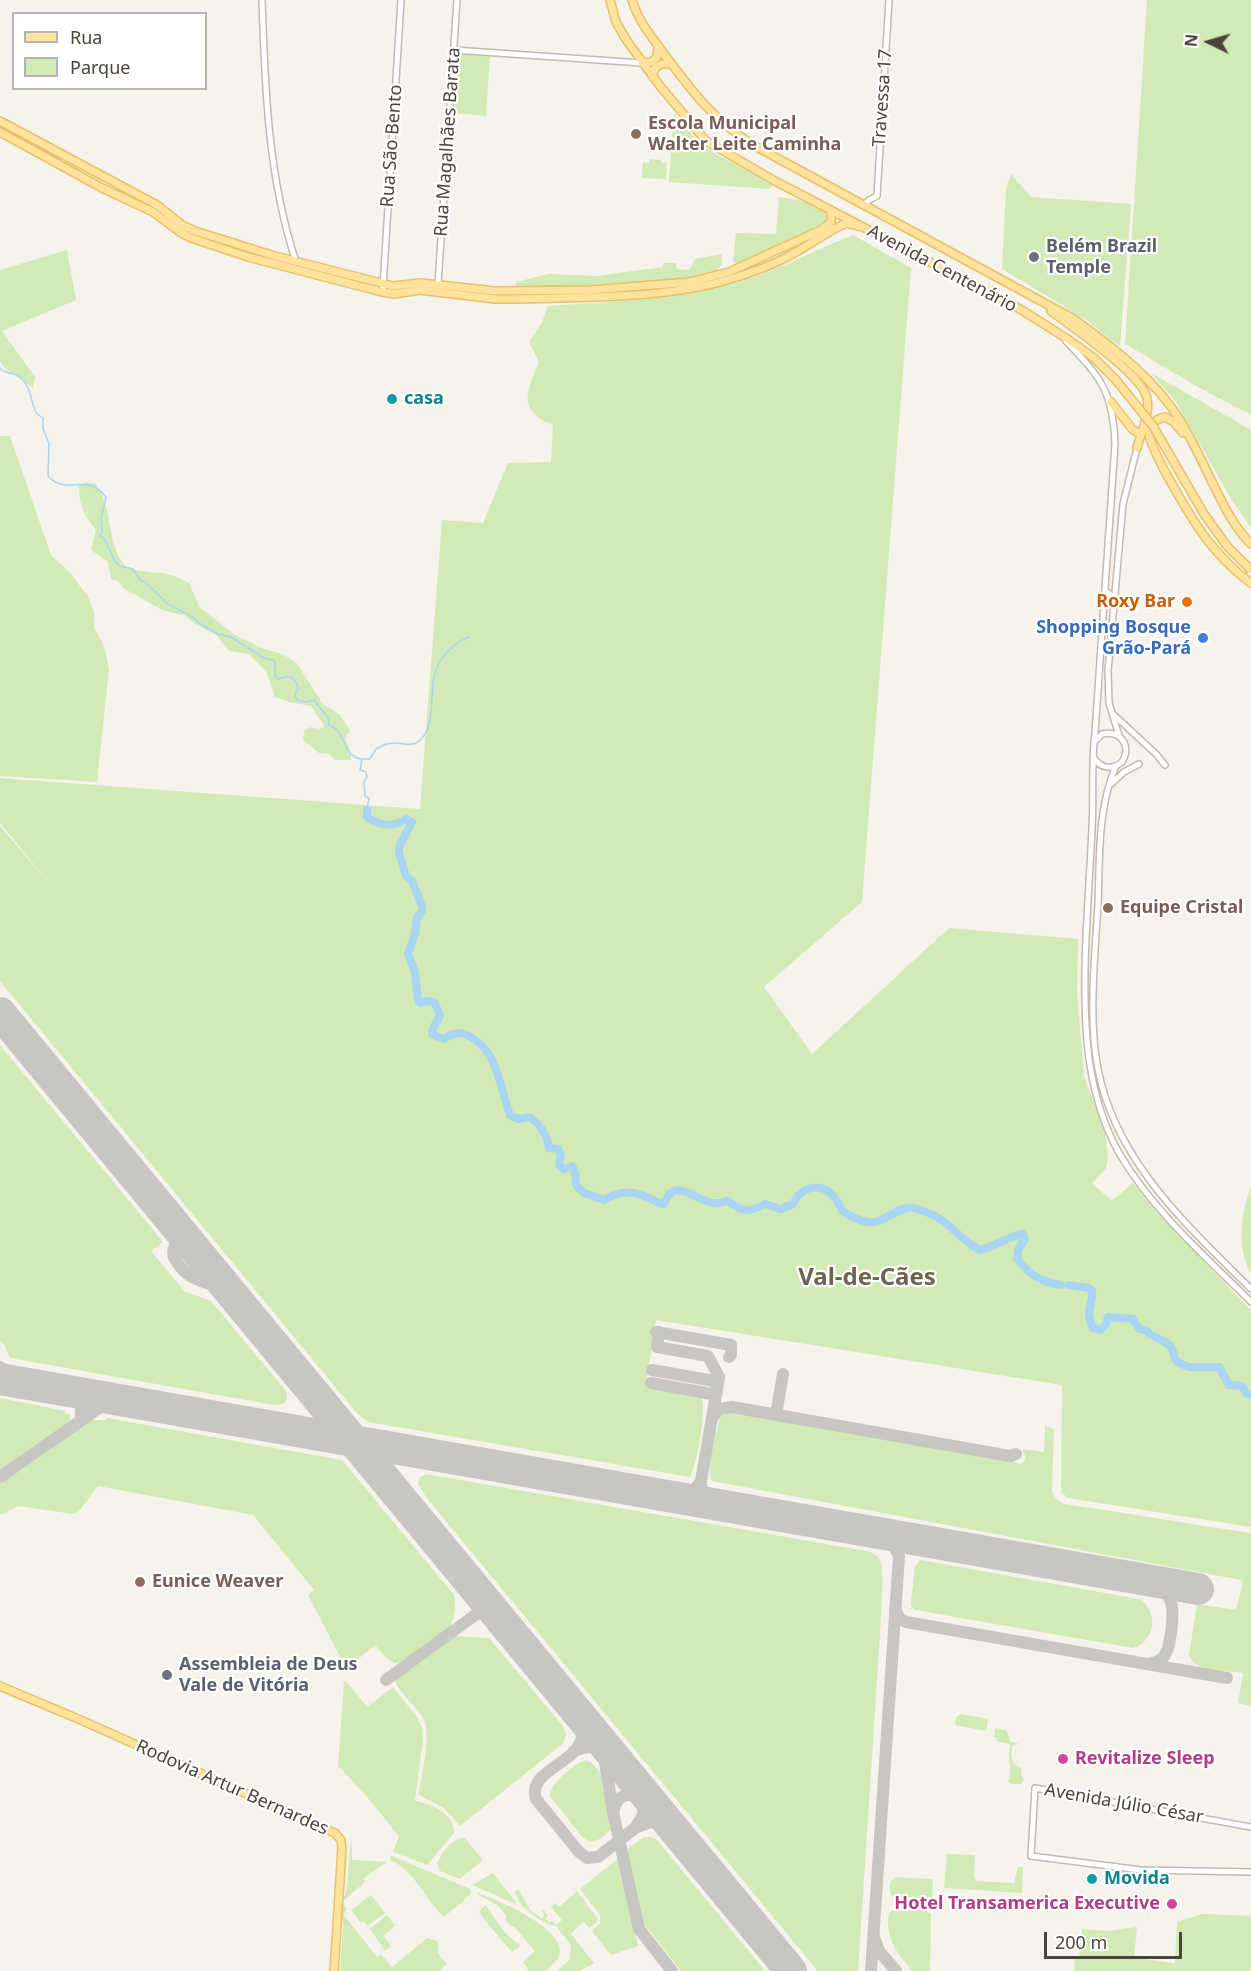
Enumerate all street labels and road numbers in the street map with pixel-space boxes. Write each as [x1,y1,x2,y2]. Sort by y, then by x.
street label: Rua Magalhães Barata [431,47,465,237]
street label: Travessa 17 [869,48,897,148]
street label: Rua São Bento [377,84,407,208]
street label: Avenida Centenário [864,221,1020,317]
street label: Rodovia Artur Bernardes [132,1736,332,1840]
street label: Avenida Júlio César [1043,1779,1205,1829]

